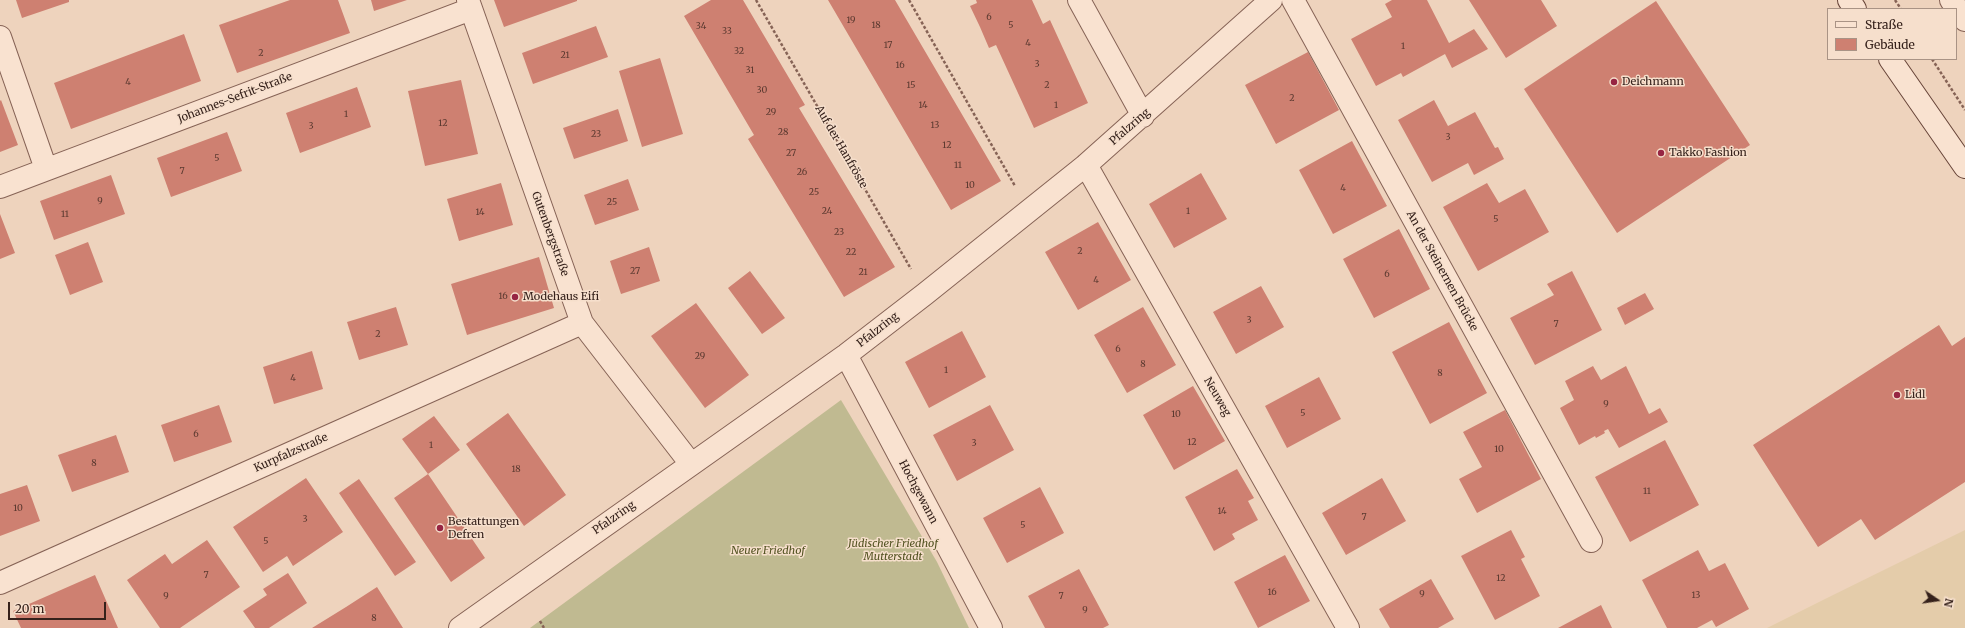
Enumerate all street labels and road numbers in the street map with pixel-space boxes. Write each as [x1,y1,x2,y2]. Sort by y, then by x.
street label: Johannes-Sefrit-Straße [176,70,294,126]
street label: Auf der Hanfröste [812,103,870,191]
street label: Pfalzring [1107,106,1153,148]
street label: Gutenbergstraße [529,190,571,278]
street label: An der Steinernen Brücke [1403,209,1481,333]
street label: Pfalzring [855,310,901,350]
street label: Neuweg [1201,375,1233,419]
street label: Kurpfalzstraße [252,431,330,475]
street label: Hochgewann [896,458,940,526]
street label: Pfalzring [590,499,638,537]

